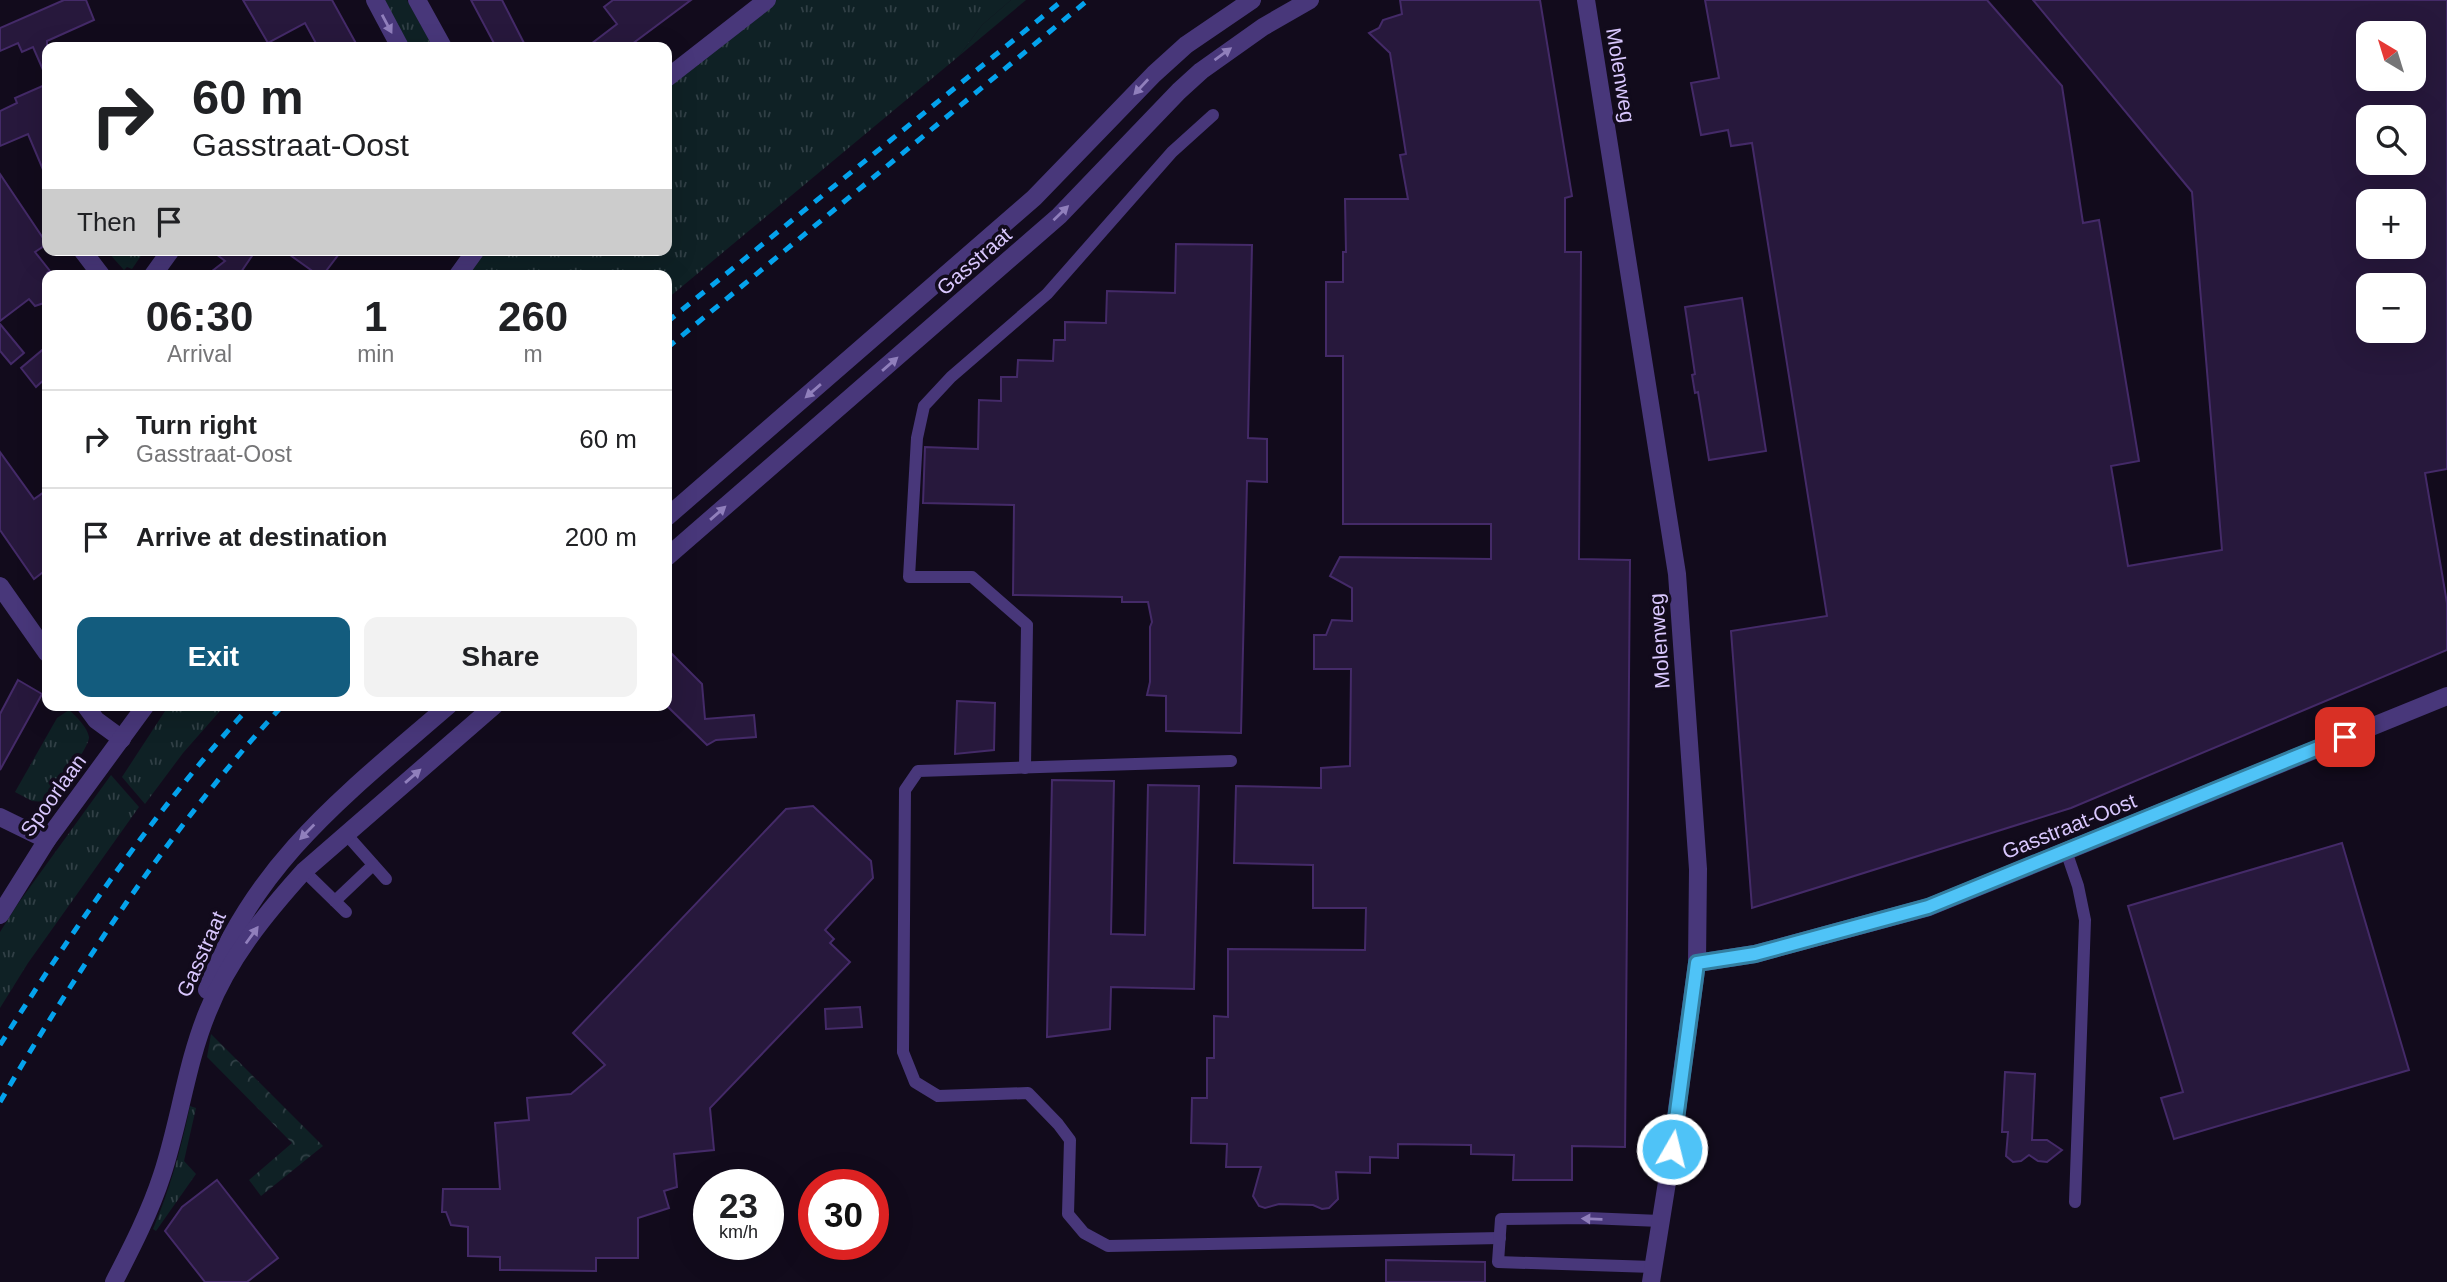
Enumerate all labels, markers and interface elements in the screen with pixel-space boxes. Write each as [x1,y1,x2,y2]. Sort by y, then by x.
one-way arrow [381,14,393,34]
north arrow [2356,21,2426,91]
map controls [2356,21,2426,343]
street label: Molenweg [1602,26,1640,124]
one-way arrow [1214,47,1232,61]
icon: right [77,70,168,161]
text: 60 m [192,70,304,124]
one-way arrow [1133,78,1149,96]
button: search [2356,105,2426,175]
text: Gasstraat-Oost [192,127,409,163]
button: + [2356,189,2426,259]
icon: arrive [150,203,188,241]
one-way arrow [1052,206,1069,222]
text: Then [77,207,136,237]
street label: Gasstraat [932,222,1016,300]
button: − [2356,273,2426,343]
text: 06:30 [146,293,253,340]
text: 1 [364,293,387,340]
text: 260 [498,293,568,340]
text: Arrival [167,341,232,367]
text: min [357,341,394,367]
text: m [524,341,543,367]
one-way arrow [882,357,899,372]
one-way arrow [804,383,821,398]
text: Turn right [136,410,257,440]
icon: right [77,420,115,458]
text: 60 m [579,424,637,454]
text: Gasstraat-Oost [136,441,292,467]
one-way arrow [710,506,727,521]
icon: arrive [77,518,115,556]
text: Arrive at destination [136,522,387,552]
text: 200 m [565,522,637,552]
street label: Molenweg [1644,592,1674,690]
button: Exit [77,617,350,697]
button: Share [364,617,637,697]
pin [2315,707,2375,767]
icon: arrive [2326,718,2364,756]
street label: Spoorlaan [16,750,90,840]
one-way arrow [405,769,422,784]
street label: Gasstraat-Oost [1999,789,2139,863]
one-way arrow [300,823,316,840]
street label: Gasstraat [172,908,230,1000]
one-way arrow [245,926,259,944]
position arrow [1635,1112,1709,1186]
speed limit sign: 30 [798,1169,889,1260]
text: 23 [719,1186,758,1225]
one-way arrow [1581,1213,1603,1224]
text: km/h [719,1222,758,1242]

